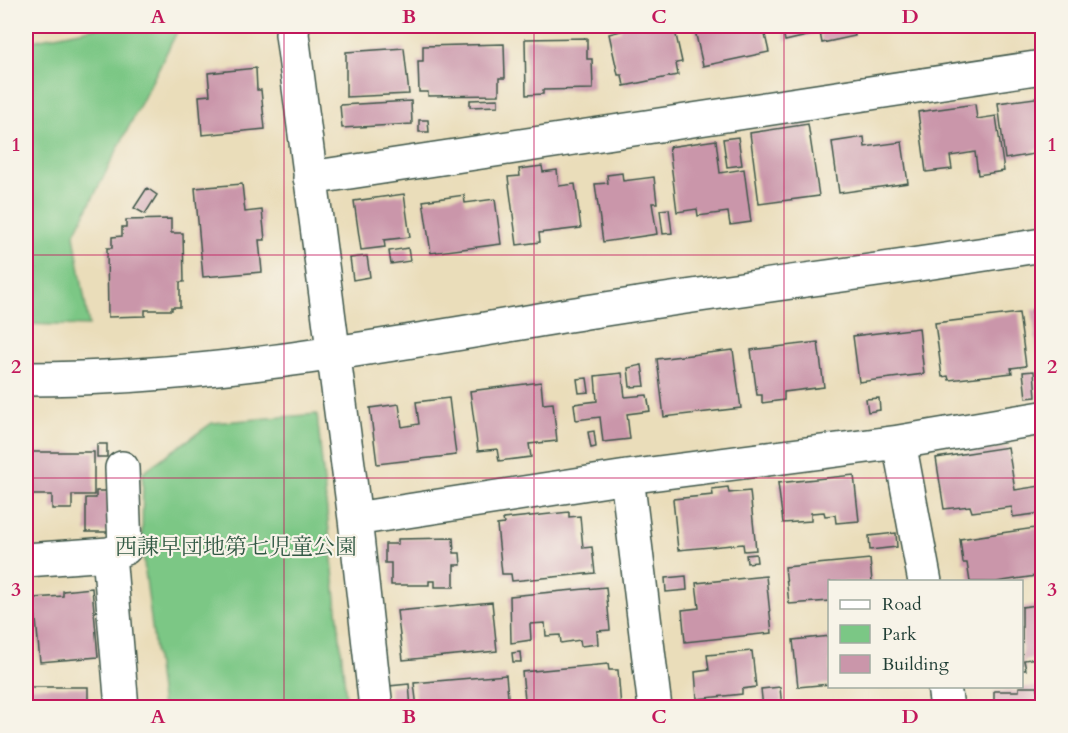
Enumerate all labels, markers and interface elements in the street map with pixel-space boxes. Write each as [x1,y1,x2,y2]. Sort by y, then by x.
text: A [150,3,166,30]
text: B [402,3,416,30]
text: C [651,3,667,30]
text: D [901,3,919,30]
text: 1 [11,131,21,158]
text: 1 [1047,131,1057,158]
text: 2 [11,353,21,380]
text: 2 [1047,353,1057,380]
park label: 西諌早団地第七児童公園 [115,532,357,562]
text: 3 [11,576,21,603]
text: 3 [1047,576,1057,603]
legend [828,580,1023,688]
text: Road [882,592,922,617]
text: Park [882,622,917,647]
text: Building [882,652,950,677]
text: A [150,703,166,730]
text: B [402,703,416,730]
text: C [651,703,667,730]
text: D [901,703,919,730]

